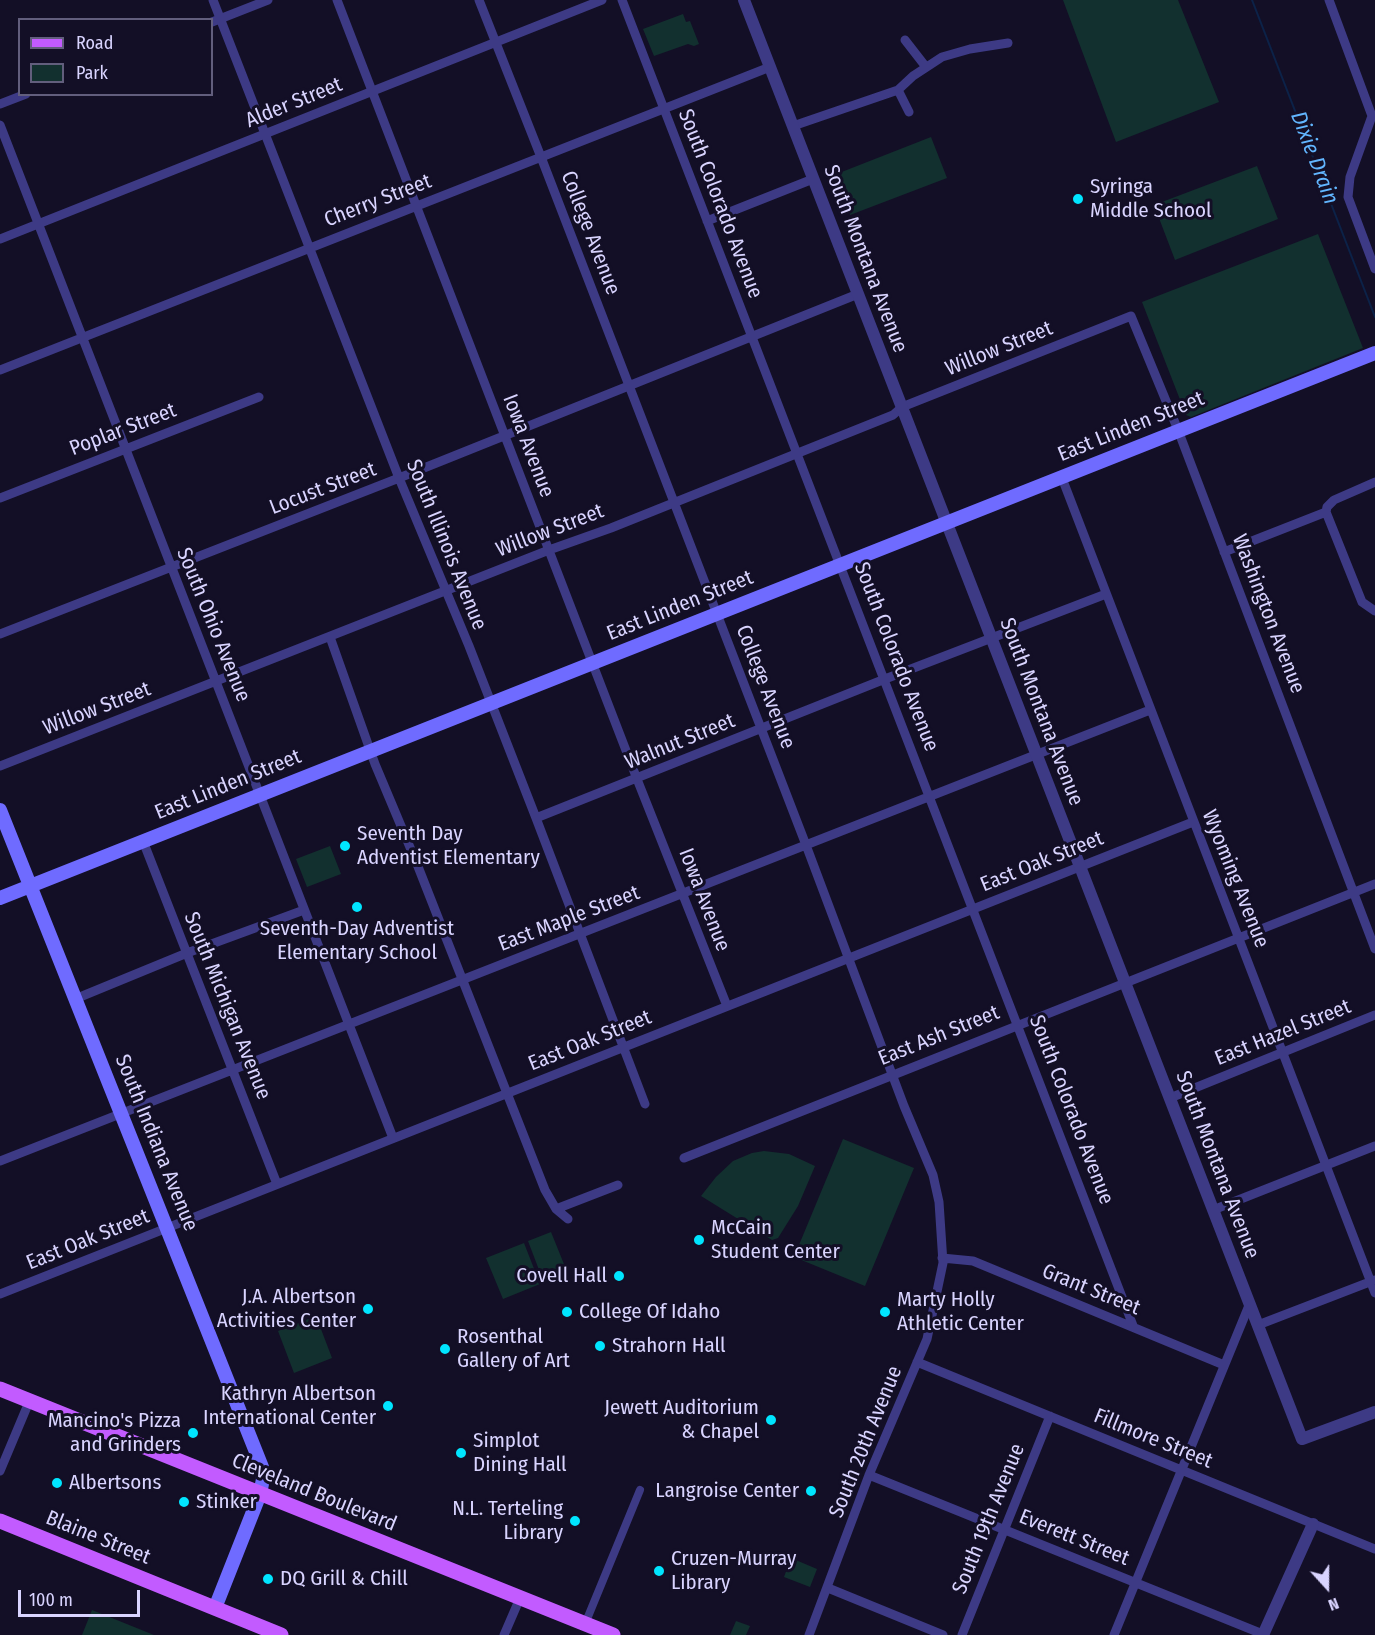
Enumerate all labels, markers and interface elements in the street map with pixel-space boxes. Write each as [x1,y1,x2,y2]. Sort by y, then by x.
legend [18,18,213,96]
text: Road [76,32,113,54]
text: Park [76,62,108,84]
street label: Alder Street [242,72,346,134]
street label: South Colorado Avenue [672,106,768,302]
water label: Dixie Drain [1284,108,1344,208]
street label: South Montana Avenue [818,162,912,356]
street label: College Avenue [555,168,625,298]
street label: Cherry Street [321,169,435,233]
place label: Syringa Middle School [1090,174,1212,224]
marker: Syringa Middle School [1071,192,1085,206]
street label: Willow Street [942,316,1056,382]
street label: East Linden Street [1054,386,1208,468]
street label: Iowa Avenue [497,391,559,501]
street label: Poplar Street [66,398,180,462]
street label: South Illinois Avenue [400,456,492,634]
street label: Locust Street [266,457,380,521]
street label: Willow Street [493,499,607,563]
street label: Washington Avenue [1226,531,1310,697]
street label: South Ohio Avenue [171,544,255,706]
street label: South Colorado Avenue [848,559,944,755]
street label: East Linden Street [603,565,757,647]
street label: South Montana Avenue [994,615,1088,809]
street label: College Avenue [730,622,800,752]
street label: Willow Street [40,677,154,741]
street label: Walnut Street [621,709,739,775]
street label: East Linden Street [151,744,305,826]
street label: Wyoming Avenue [1196,806,1274,952]
place label: Seventh Day Adventist Elementary [357,821,540,871]
street label: East Oak Street [977,826,1107,898]
marker: Seventh Day Adventist Elementary [338,839,352,853]
street label: Iowa Avenue [673,845,735,955]
street label: East Maple Street [495,880,643,958]
marker: Seventh-Day Adventist Elementary School [350,900,364,914]
street label: South Michigan Avenue [178,909,276,1103]
place label: Seventh-Day Adventist Elementary School [260,916,454,966]
street label: East Hazel Street [1211,994,1355,1072]
street label: East Ash Street [875,1000,1003,1072]
street label: East Oak Street [525,1005,655,1077]
street label: South Colorado Avenue [1023,1012,1119,1208]
street label: South Indiana Avenue [109,1051,203,1235]
street label: South Montana Avenue [1170,1068,1264,1262]
street label: East Oak Street [23,1204,153,1276]
place label: McCain Student Center [711,1215,840,1265]
marker: McCain Student Center [692,1233,706,1247]
street label: Grant Street [1038,1259,1144,1321]
place label: Covell Hall [516,1263,607,1289]
marker: Covell Hall [612,1269,626,1283]
place label: J.A. Albertson Activities Center [217,1284,356,1334]
place label: Marty Holly Athletic Center [897,1287,1024,1337]
place label: College Of Idaho [579,1299,720,1325]
marker: J.A. Albertson Activities Center [361,1302,375,1316]
marker: College Of Idaho [560,1305,574,1319]
marker: Marty Holly Athletic Center [878,1305,892,1319]
place label: Rosenthal Gallery of Art [457,1324,570,1374]
place label: Strahorn Hall [612,1333,726,1359]
marker: Strahorn Hall [593,1339,607,1353]
marker: Rosenthal Gallery of Art [438,1342,452,1356]
street label: South 20th Avenue [824,1362,908,1522]
place label: Kathryn Albertson International Center [203,1381,376,1431]
place label: Jewett Auditorium & Chapel [604,1395,759,1445]
marker: Kathryn Albertson International Center [381,1399,395,1413]
street label: Fillmore Street [1090,1404,1216,1474]
place label: Mancino's Pizza and Grinders [48,1408,181,1458]
marker: Jewett Auditorium & Chapel [764,1413,778,1427]
marker: Mancino's Pizza and Grinders [186,1426,200,1440]
place label: Simplot Dining Hall [473,1428,567,1478]
street label: South 19th Avenue [947,1440,1031,1598]
marker: Simplot Dining Hall [454,1446,468,1460]
street label: Cleveland Boulevard [228,1448,400,1538]
place label: Albertsons [69,1470,161,1496]
marker: Albertsons [50,1476,64,1490]
place label: Langroise Center [655,1478,799,1504]
marker: Langroise Center [804,1484,818,1498]
place label: Stinker [196,1489,257,1515]
marker: Stinker [177,1495,191,1509]
place label: N.L. Terteling Library [452,1496,563,1546]
street label: Everett Street [1015,1504,1133,1572]
street label: Blaine Street [42,1506,154,1570]
marker: N.L. Terteling Library [568,1514,582,1528]
place label: Cruzen-Murray Library [671,1546,796,1596]
north arrow [1297,1557,1357,1617]
marker: Cruzen-Murray Library [652,1564,666,1578]
place label: DQ Grill & Chill [280,1566,408,1592]
marker: DQ Grill & Chill [261,1572,275,1586]
scale bar [21,1578,142,1616]
text: 100 m [29,1589,73,1611]
text: N [1326,1594,1342,1615]

